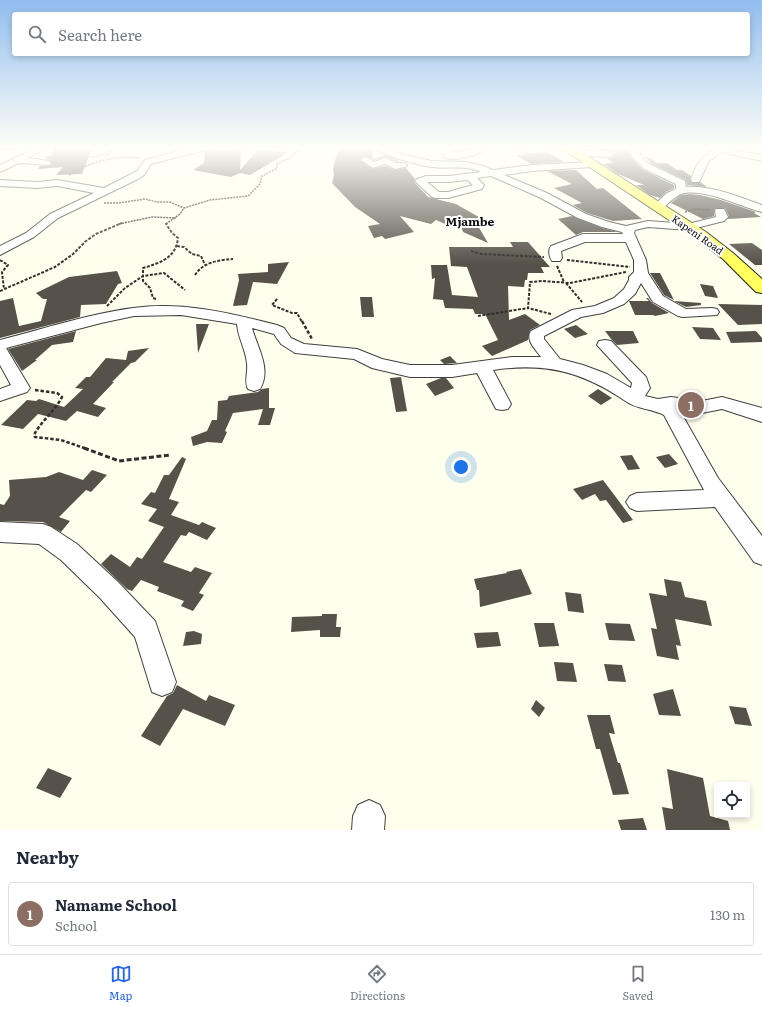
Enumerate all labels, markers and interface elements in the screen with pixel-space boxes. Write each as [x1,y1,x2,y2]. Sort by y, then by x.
search box [12,12,750,56]
icon: search [26,23,48,45]
text: Search here [58,23,142,46]
street label: Kapeni Road [669,211,727,257]
district label: Mjambe [446,212,495,230]
pin: 1 [678,390,704,420]
your location [451,457,471,477]
map controls [714,782,750,818]
button: locate [714,782,750,818]
text: Nearby [16,844,79,869]
text: Namame School [55,893,177,916]
text: 1 [27,905,33,924]
text: 130 m [710,905,745,924]
text: School [55,916,97,935]
tab: Map [109,963,132,1003]
tab: Directions [350,963,405,1003]
tab: Saved [623,963,653,1003]

